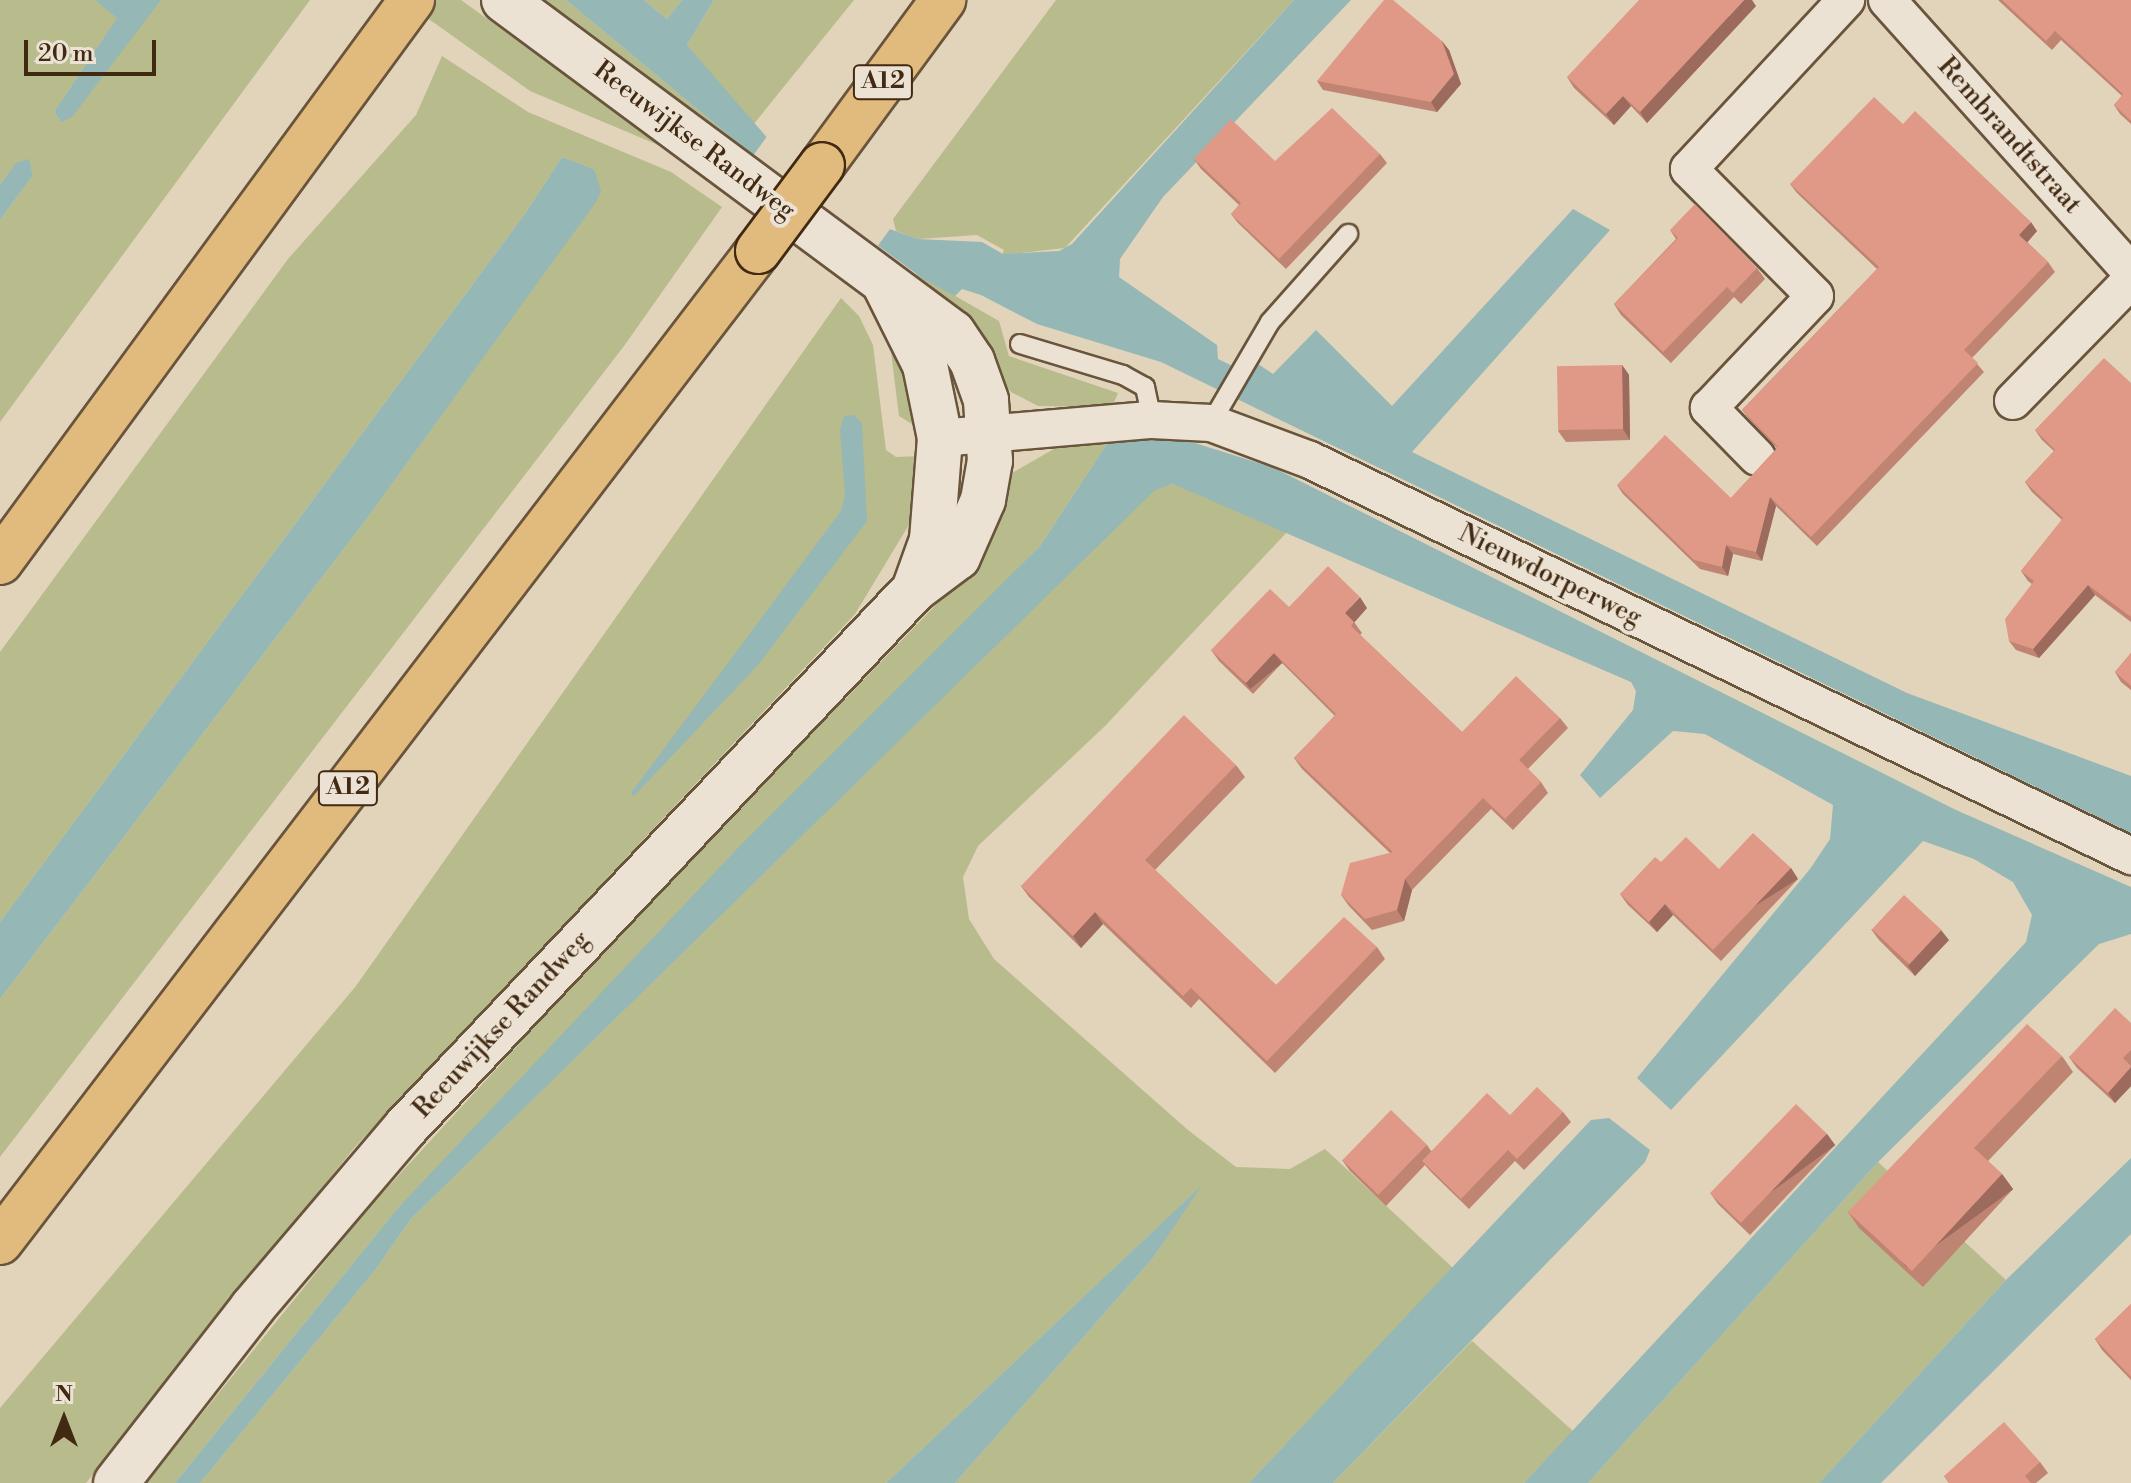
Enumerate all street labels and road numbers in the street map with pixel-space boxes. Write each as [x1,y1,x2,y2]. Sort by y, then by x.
street label: Rembrandtstraat [1931,51,2087,221]
street label: Reeuwijkse Randweg [587,55,801,227]
road number: A12 [851,62,915,102]
street label: Nieuwdorperweg [1453,518,1647,634]
road number: A12 [316,768,380,808]
street label: Reeuwijkse Randweg [407,925,597,1125]

